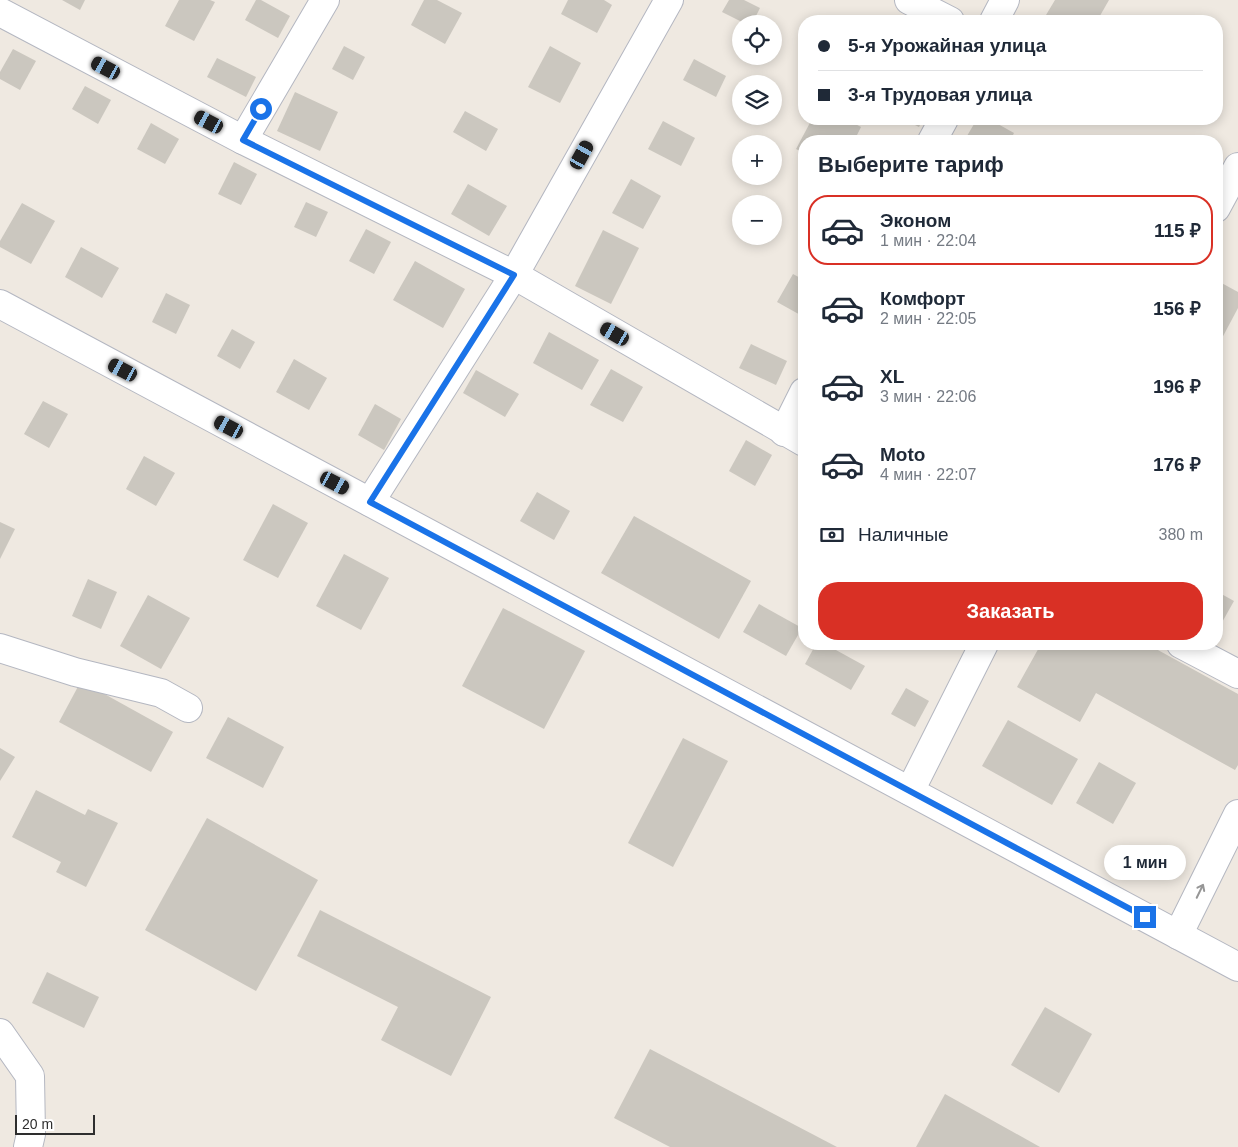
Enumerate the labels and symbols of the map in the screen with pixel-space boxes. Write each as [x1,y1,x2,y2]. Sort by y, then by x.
car [89,54,122,82]
route start [250,98,272,120]
car [192,108,225,136]
car [568,138,595,172]
car [598,320,631,348]
car [106,356,139,384]
car [212,413,245,441]
car [318,469,351,497]
callout: 1 мин [1104,844,1186,880]
one-way arrow [1196,884,1205,899]
route end [1134,906,1156,928]
scale bar [15,1112,95,1135]

